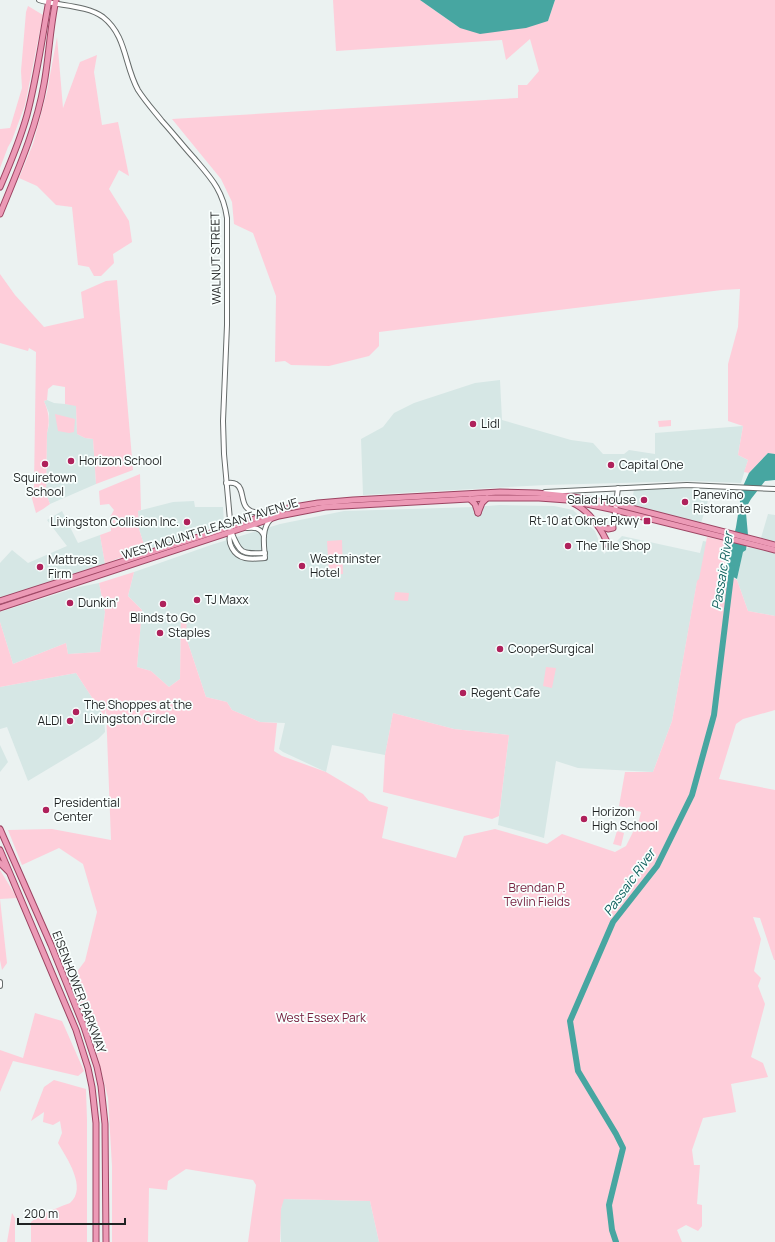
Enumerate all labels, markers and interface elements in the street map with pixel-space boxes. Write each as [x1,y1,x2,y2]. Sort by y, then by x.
street label: WALNUT STREET [206,211,225,305]
place label: Lidl [481,415,500,432]
marker: Lidl [468,419,478,429]
place label: Horizon School [79,452,162,469]
marker: Horizon School [66,456,76,466]
place label: Capital One [619,456,684,473]
marker: Squiretown School [40,459,50,469]
marker: Capital One [606,460,616,470]
place label: Squiretown School [13,469,77,500]
place label: Panevino Ristorante [693,486,751,517]
place label: Salad House [567,491,636,508]
street label: WEST MOUNT PLEASANT AVENUE [120,494,300,563]
marker: Salad House [639,495,649,505]
marker: Panevino Ristorante [680,497,690,507]
place label: Rt-10 at Okner Pkwy [529,512,640,529]
place label: Livingston Collision Inc. [50,513,179,530]
marker: Rt-10 at Okner Pkwy [642,516,652,526]
marker: Livingston Collision Inc. [182,517,192,527]
water label: Passaic River [707,529,737,611]
place label: The Tile Shop [576,537,651,554]
marker: The Tile Shop [563,541,573,551]
place label: Westminster Hotel [310,550,382,581]
place label: Mattress Firm [48,551,97,582]
marker: Westminster Hotel [297,561,307,571]
marker: Mattress Firm [35,562,45,572]
place label: TJ Maxx [205,591,249,608]
place label: Dunkin' [78,594,118,611]
marker: TJ Maxx [192,595,202,605]
marker: Dunkin' [65,598,75,608]
marker: Blinds to Go [158,599,168,609]
place label: Blinds to Go [130,609,196,626]
place label: Staples [168,624,210,641]
marker: Staples [155,628,165,638]
place label: CooperSurgical [508,640,594,657]
marker: CooperSurgical [495,644,505,654]
place label: Regent Cafe [471,684,540,701]
marker: Regent Cafe [458,688,468,698]
place label: The Shoppes at the Livingston Circle [84,696,192,727]
marker: The Shoppes at the Livingston Circle [71,707,81,717]
place label: ALDI [37,712,62,729]
marker: ALDI [65,716,75,726]
place label: Presidential Center [54,794,120,825]
place label: Horizon High School [592,803,658,834]
marker: Presidential Center [41,805,51,815]
marker: Horizon High School [579,814,589,824]
water label: Passaic River [599,843,661,919]
park label: Brendan P. Tevlin Fields [504,879,570,910]
street label: EISENHOWER PARKWAY [48,928,111,1056]
park label: West Essex Park [276,1009,367,1026]
scale bar [18,1200,125,1226]
text: 200 m [24,1205,58,1222]

